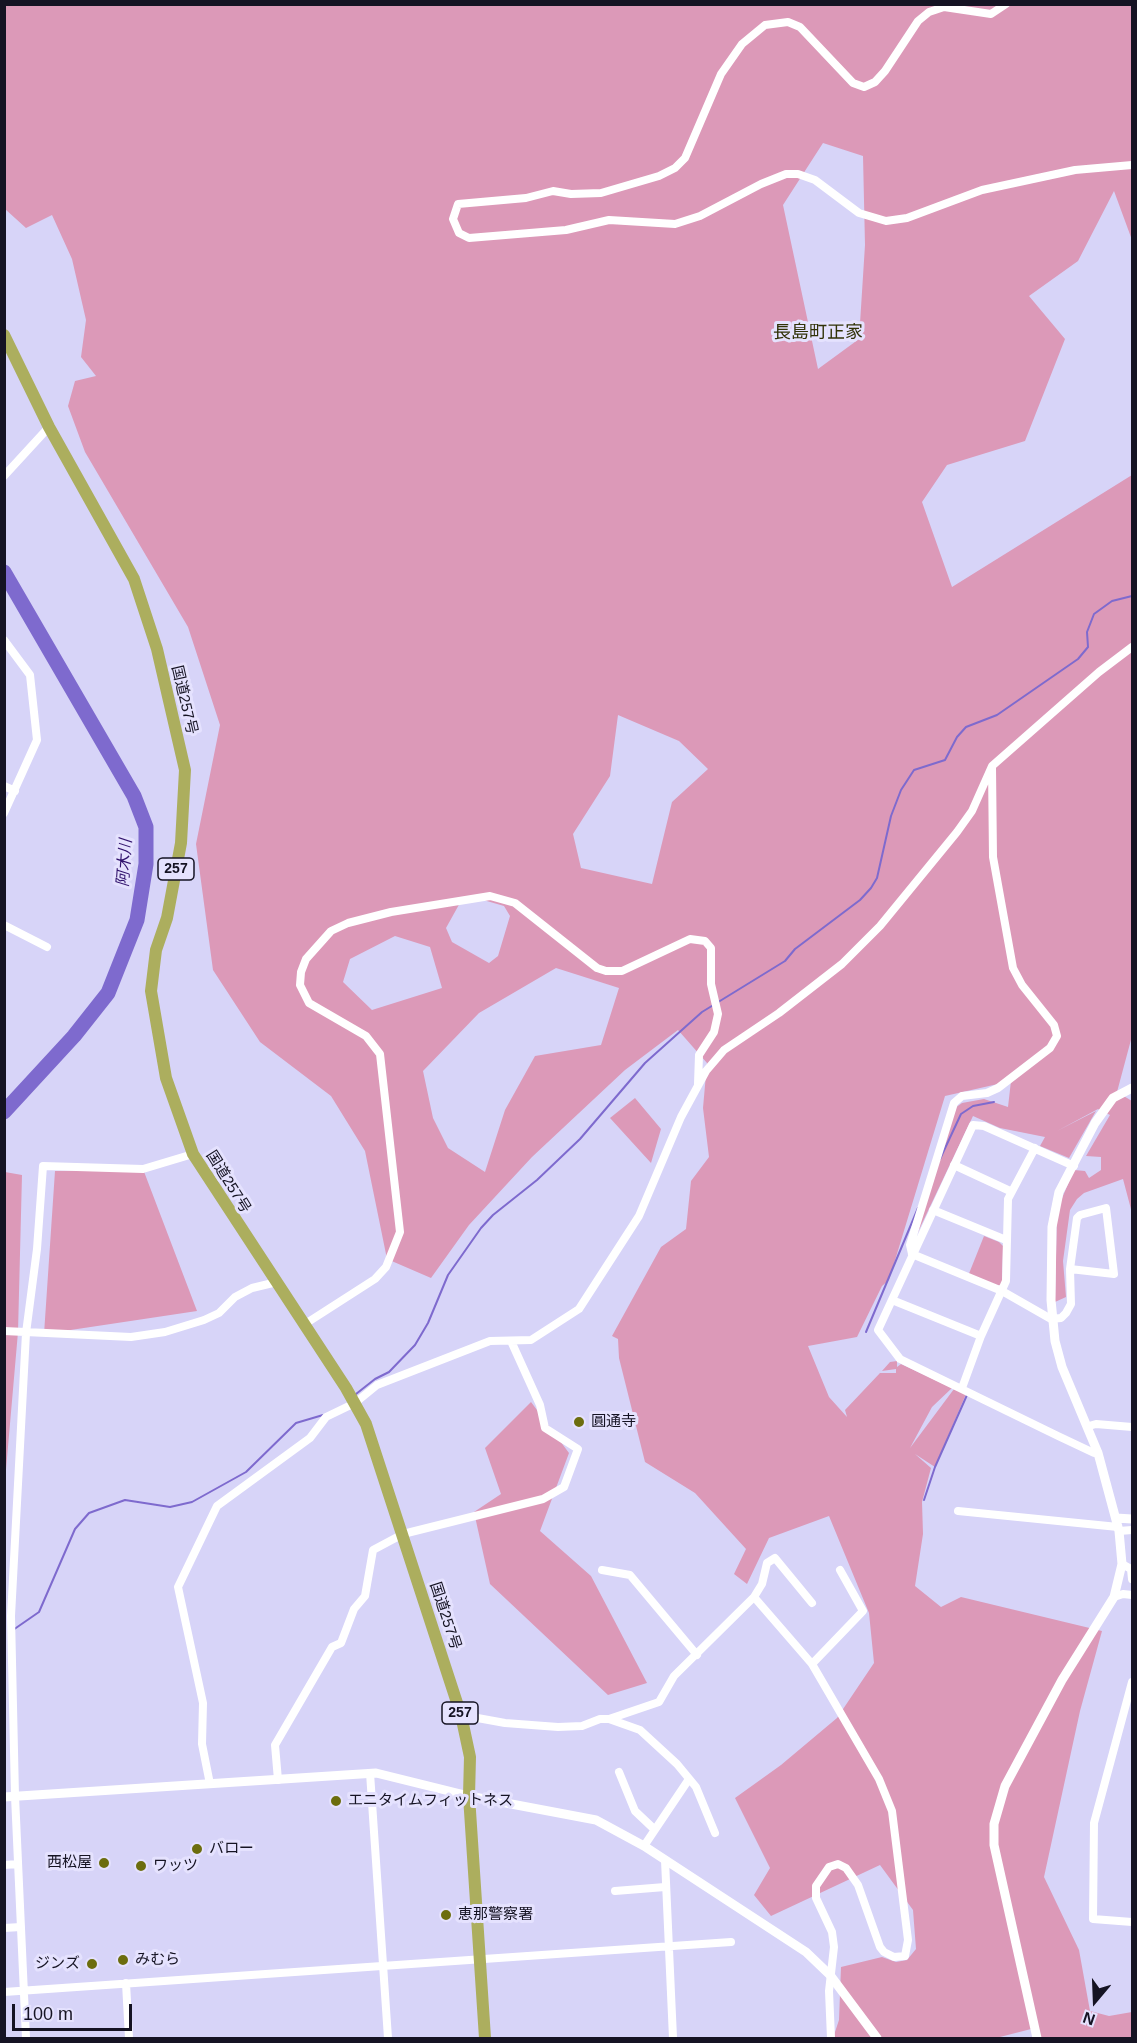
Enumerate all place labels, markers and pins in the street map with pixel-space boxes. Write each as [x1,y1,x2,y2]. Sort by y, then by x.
place label: 圓通寺 [591,1413,636,1431]
marker: 圓通寺 [572,1415,586,1429]
place label: エニタイムフィットネス [348,1792,513,1810]
marker: エニタイムフィットネス [329,1794,343,1808]
place label: バロー [209,1840,254,1858]
marker: バロー [190,1842,204,1856]
place label: 西松屋 [47,1854,92,1872]
marker: 西松屋 [97,1856,111,1870]
place label: ワッツ [153,1857,198,1875]
marker: ワッツ [134,1859,148,1873]
place label: 恵那警察署 [458,1906,533,1924]
marker: 恵那警察署 [439,1908,453,1922]
place label: みむら [135,1951,180,1969]
marker: みむら [116,1953,130,1967]
place label: ジンズ [35,1955,80,1973]
marker: ジンズ [85,1957,99,1971]

